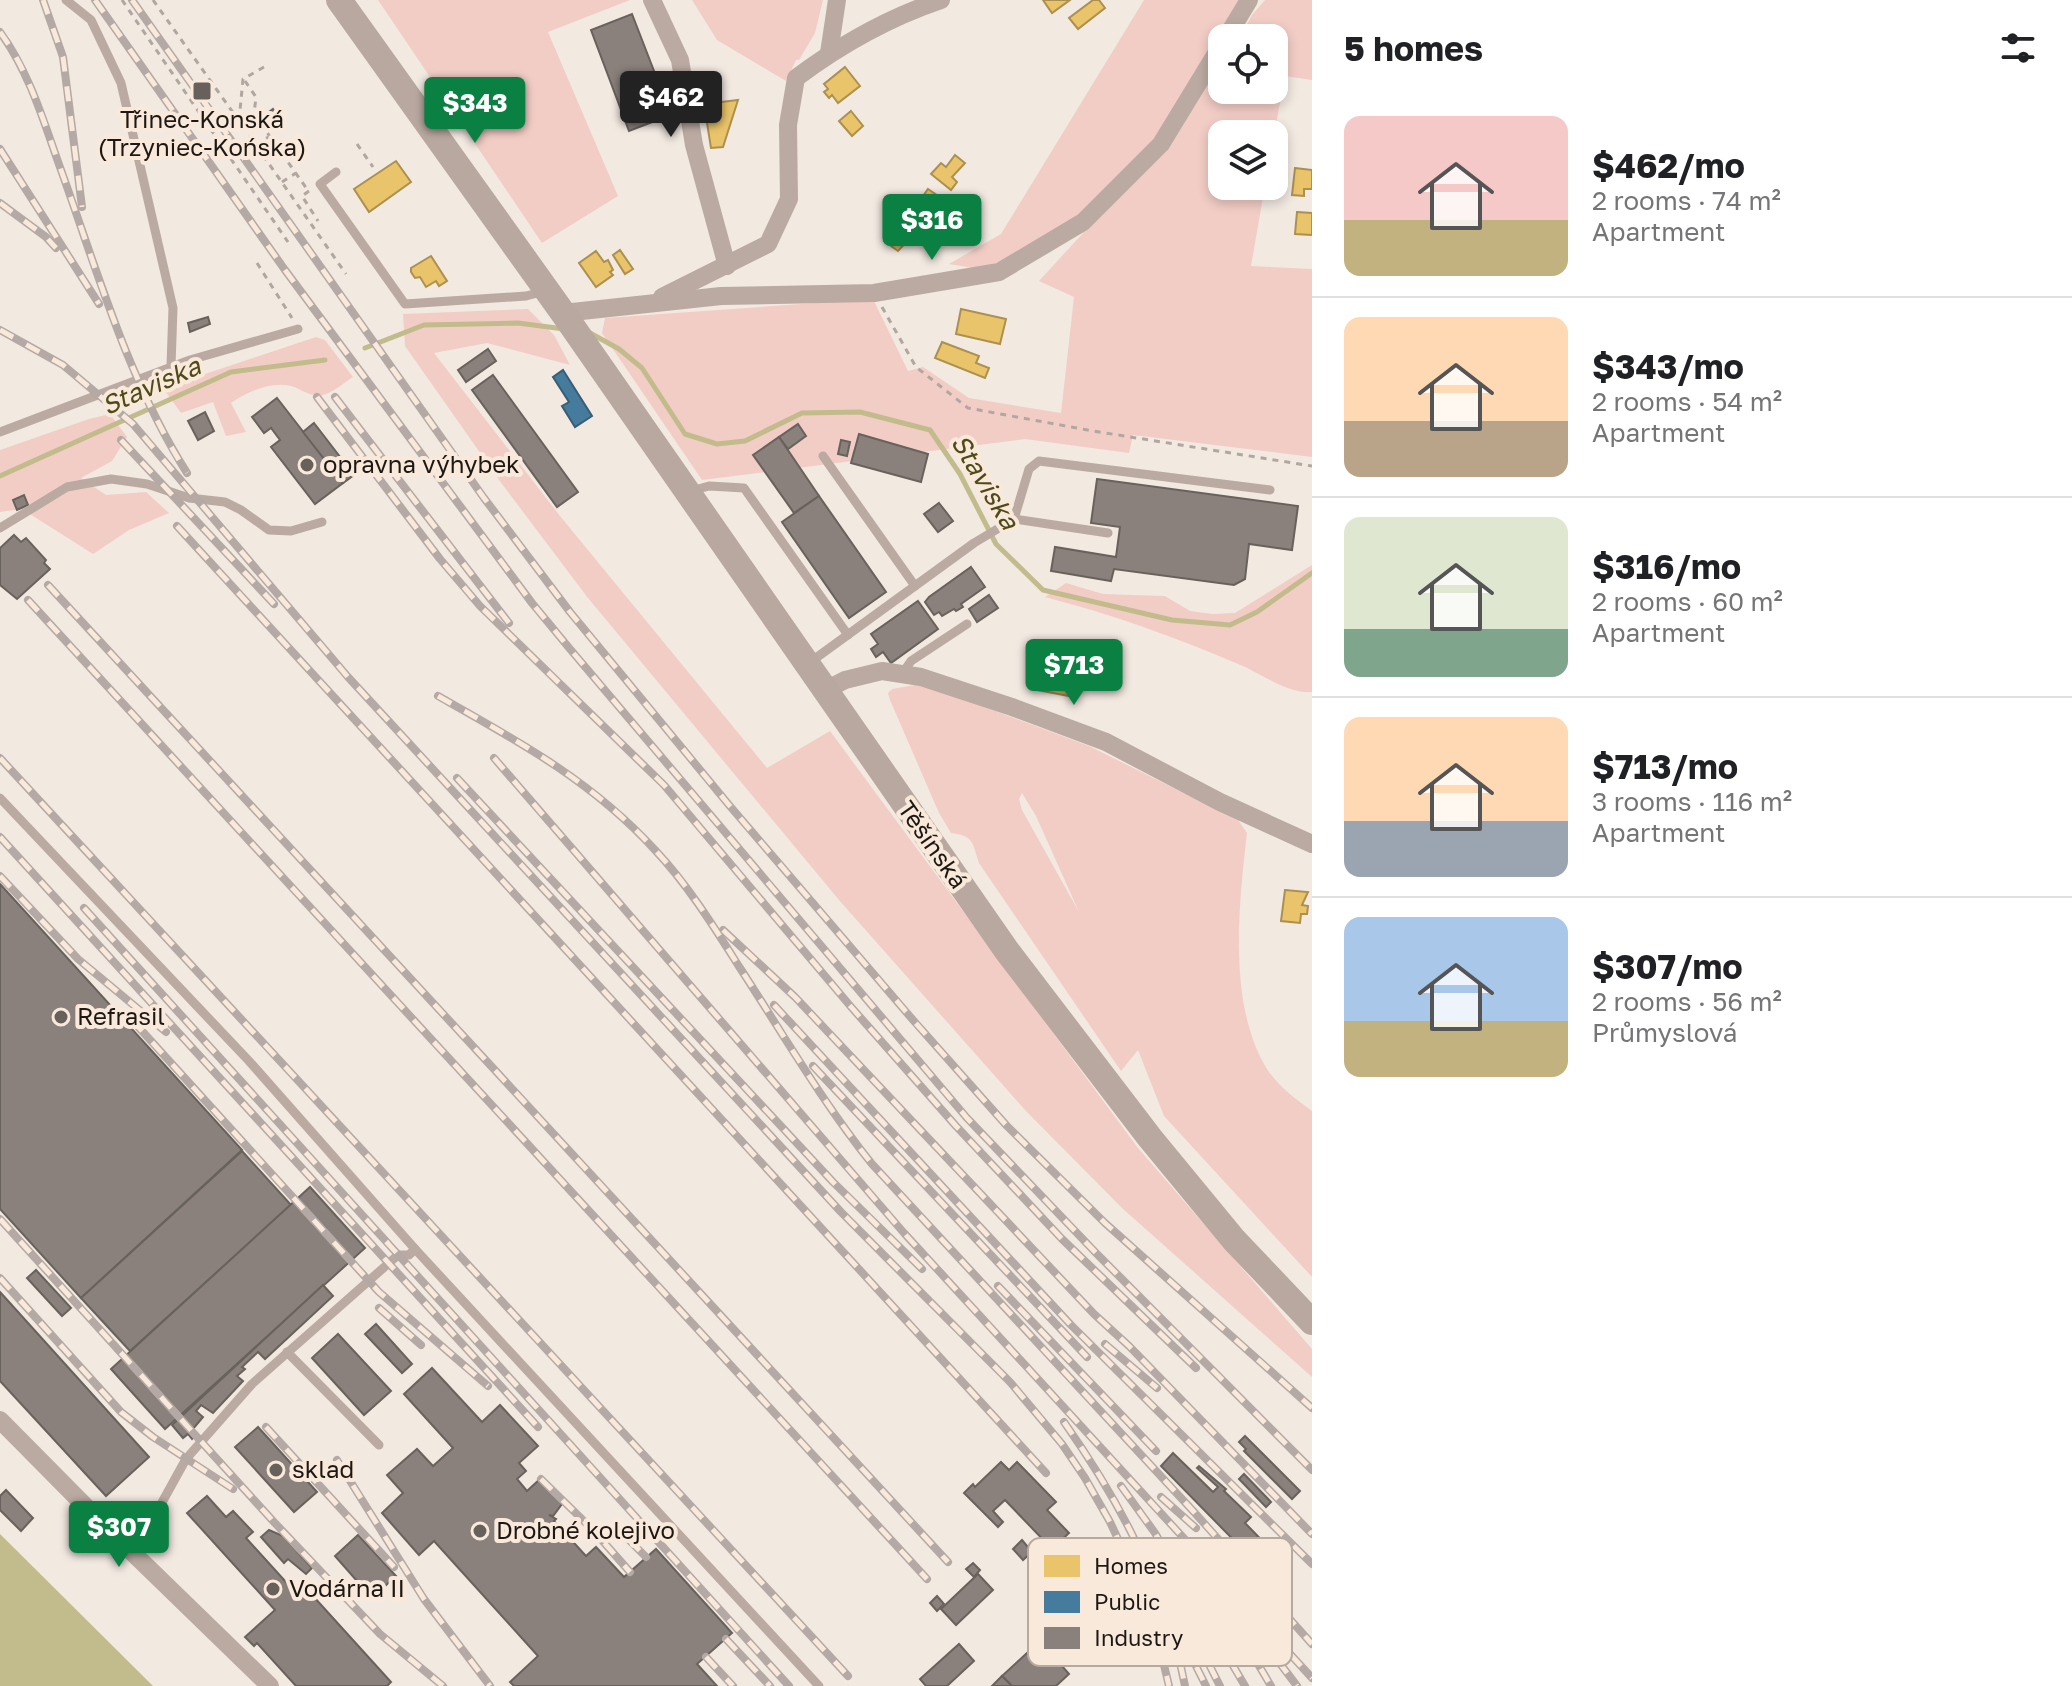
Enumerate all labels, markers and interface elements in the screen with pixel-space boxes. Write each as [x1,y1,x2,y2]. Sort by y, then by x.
map controls [1208,24,1288,200]
button: locate [1208,24,1288,104]
icon: filters [1996,26,2040,70]
text: 5 homes [1344,28,1483,68]
pin: $462 [624,71,718,139]
pin: $343 [428,77,522,145]
marker: Třinec-Konská (Trzyniec-Końska) [191,80,213,102]
text: $462 [638,81,704,112]
text: $343 [442,87,508,118]
place label: Třinec-Konská (Trzyniec-Końska) [98,104,306,161]
button: layers [1208,120,1288,200]
text: $462/mo [1592,145,1745,185]
icon: home [1408,148,1504,244]
text: 2 rooms · 74 m² [1592,185,1781,216]
pin: $316 [885,194,979,262]
text: $316 [900,204,964,235]
text: Apartment [1592,216,1725,247]
text: $343/mo [1592,346,1744,386]
water label: Staviska [96,349,206,421]
icon: home [1408,349,1504,445]
text: 2 rooms · 54 m² [1592,386,1782,417]
text: Apartment [1592,417,1725,448]
water label: Staviska [945,429,1026,536]
place label: opravna výhybek [323,449,520,478]
marker: opravna výhybek [298,456,316,474]
text: $316/mo [1592,546,1741,586]
icon: home [1408,549,1504,645]
text: 2 rooms · 60 m² [1592,586,1783,617]
text: Apartment [1592,617,1725,648]
pin: $713 [1027,639,1121,707]
text: $713 [1044,649,1104,680]
text: $713/mo [1592,746,1738,786]
icon: home [1408,749,1504,845]
text: 3 rooms · 116 m² [1592,786,1792,817]
street label: Těšínská [893,795,974,893]
text: Apartment [1592,817,1725,848]
text: $307/mo [1592,946,1743,986]
icon: home [1408,949,1504,1045]
text: 2 rooms · 56 m² [1592,986,1782,1017]
place label: Refrasil [77,1001,165,1030]
marker: Refrasil [52,1008,70,1026]
text: Průmyslová [1592,1017,1737,1048]
place label: sklad [292,1454,354,1483]
marker: sklad [267,1461,285,1479]
pin: $307 [72,1501,166,1569]
text: $307 [87,1511,151,1542]
place label: Drobné kolejivo [496,1515,675,1544]
marker: Drobné kolejivo [471,1522,489,1540]
legend [1028,1538,1292,1666]
text: Homes [1094,1552,1168,1579]
place label: Vodárna II [289,1573,405,1602]
marker: Vodárna II [264,1580,282,1598]
text: Public [1094,1588,1160,1615]
text: Industry [1094,1624,1183,1651]

